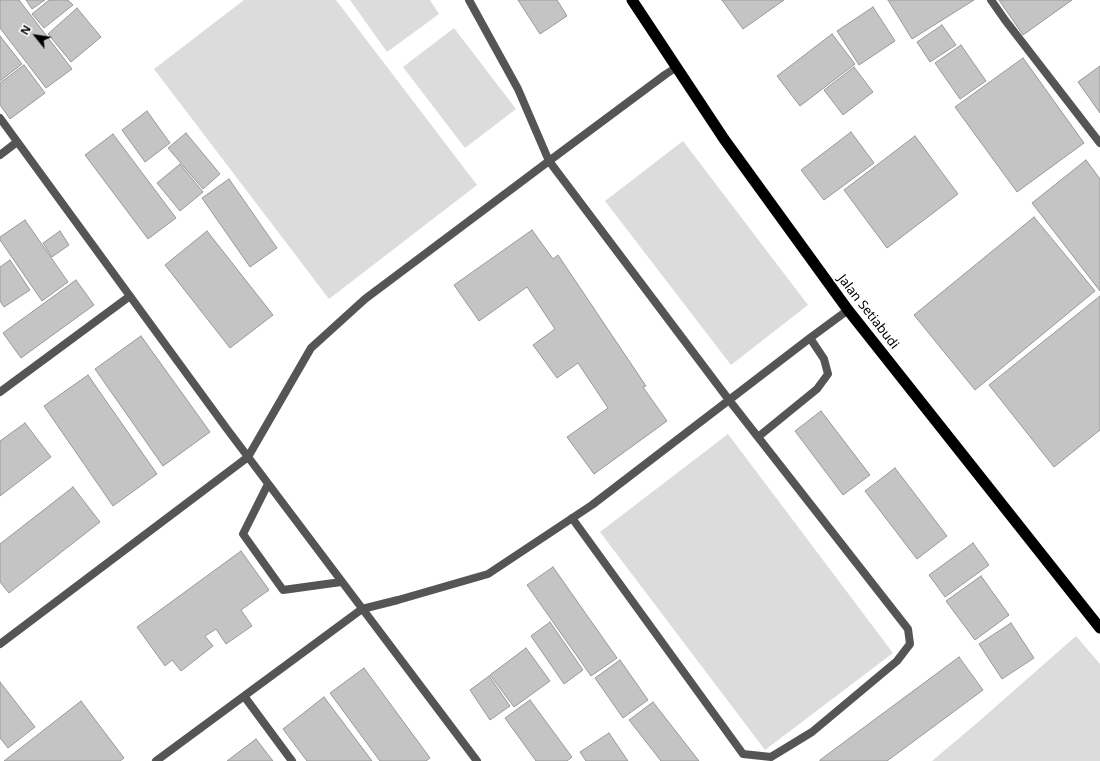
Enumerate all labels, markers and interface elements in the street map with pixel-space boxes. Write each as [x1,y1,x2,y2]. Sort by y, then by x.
north arrow [16,16,56,56]
text: N [16,22,34,37]
street label: Jalan Setiabudi [834,272,902,352]

